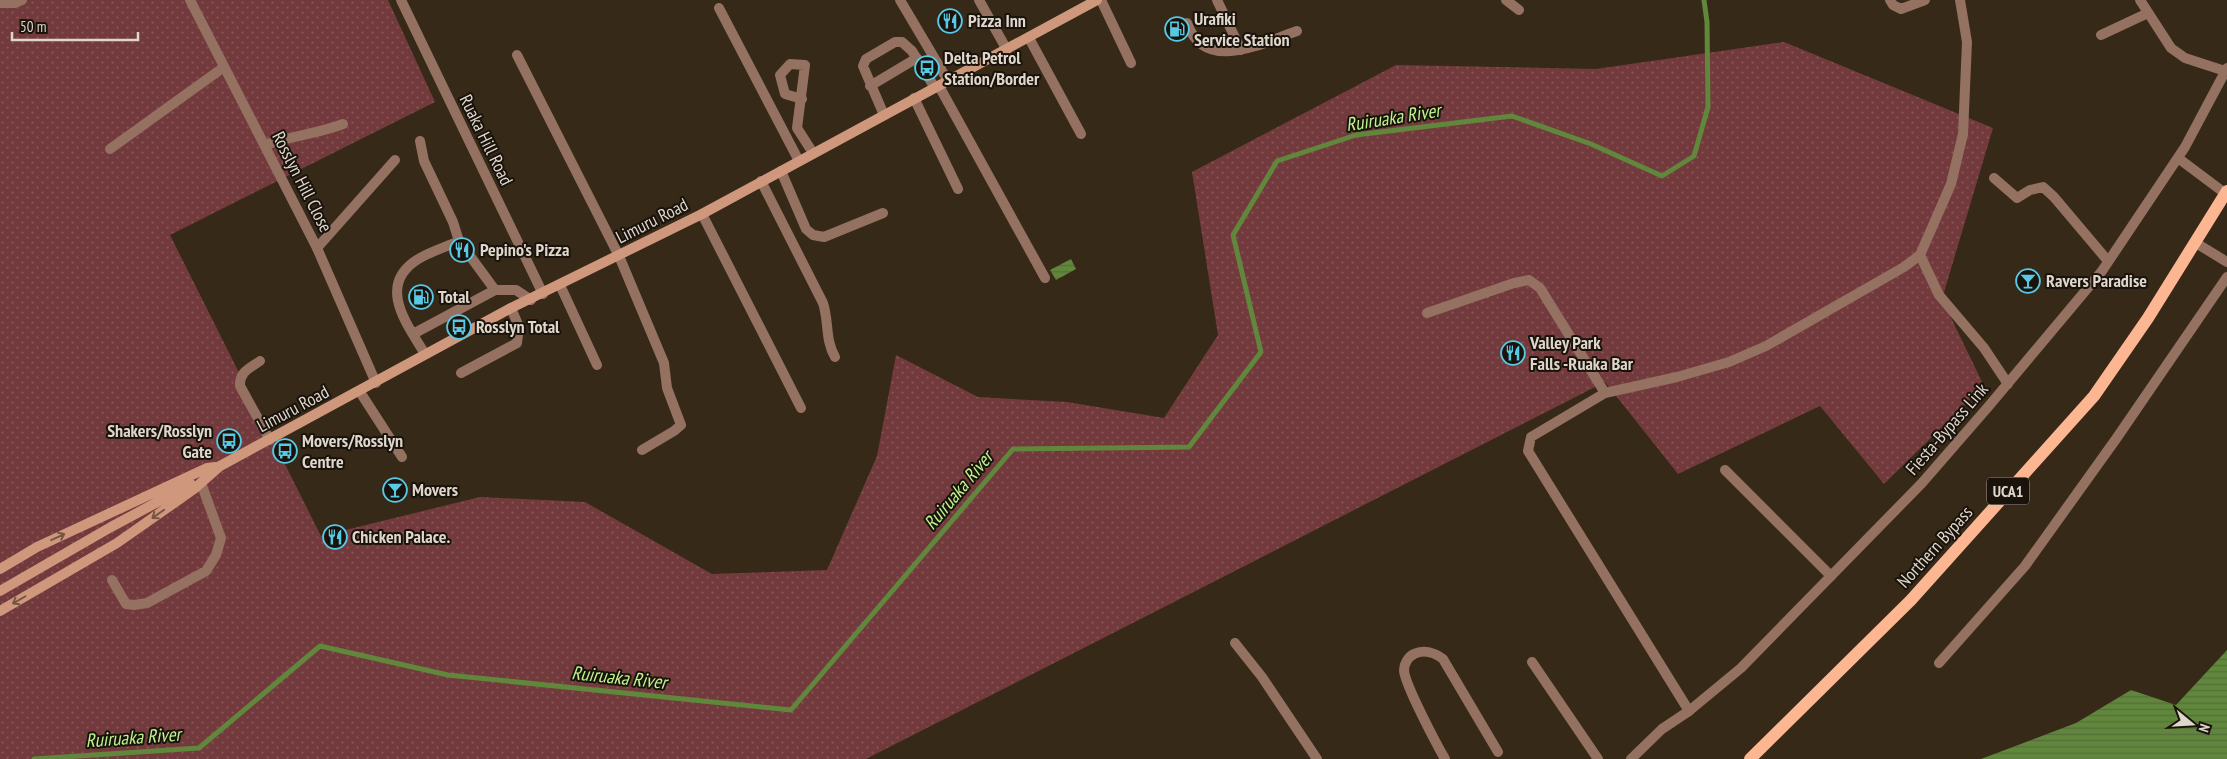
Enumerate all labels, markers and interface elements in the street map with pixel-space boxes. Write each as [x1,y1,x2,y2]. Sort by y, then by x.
place label: Urafiki Service Station [1194,7,1290,51]
restaurant icon: Pizza Inn [937,8,963,34]
place label: Pizza Inn [968,9,1026,32]
scale bar [12,10,139,42]
fuel station icon: Urafiki Service Station [1164,16,1190,42]
text: 50 m [20,17,46,36]
place label: Delta Petrol Station/Border [944,46,1040,90]
bus stop icon: Delta Petrol Station/Border [914,55,940,81]
street label: Ruaka Hill Road [455,91,518,189]
water label: Ruiruaka River [1344,97,1445,136]
street label: Rosslyn Hill Close [267,128,338,236]
street label: Limuru Road [612,193,692,249]
restaurant icon: Pepino's Pizza [449,237,475,263]
place label: Pepino's Pizza [480,238,569,261]
bar icon: Ravers Paradise [2015,268,2041,294]
place label: Ravers Paradise [2046,269,2147,292]
fuel station icon: Total [408,284,434,310]
place label: Total [438,285,470,308]
bus stop icon: Rosslyn Total [446,314,472,340]
place label: Rosslyn Total [476,315,560,338]
place label: Valley Park Falls -Ruaka Bar [1529,331,1634,375]
restaurant icon: Valley Park Falls -Ruaka Bar [1500,340,1526,366]
street label: Fiesta-Bypass Link [1900,378,1993,480]
street label: Limuru Road [253,380,333,437]
place label: Shakers/Rosslyn Gate [107,419,212,463]
bus stop icon: Shakers/Rosslyn Gate [216,428,242,454]
place label: Movers/Rosslyn Centre [302,429,403,473]
bus stop icon: Movers/Rosslyn Centre [272,438,298,464]
water label: Ruiruaka River [918,444,1000,534]
bar icon: Movers [382,477,408,503]
place label: Movers [412,478,458,501]
road number: UCA1 [1987,478,2029,504]
street label: Northern Bypass [1892,501,1977,592]
one-way arrow [151,509,165,519]
restaurant icon: Chicken Palace. [322,524,348,550]
place label: Chicken Palace. [352,525,451,548]
one-way arrow [50,532,65,541]
one-way arrow [13,595,27,605]
water label: Ruiruaka River [570,660,670,694]
north arrow [2167,699,2217,749]
water label: Ruiruaka River [85,722,184,752]
text: N [2195,722,2214,734]

